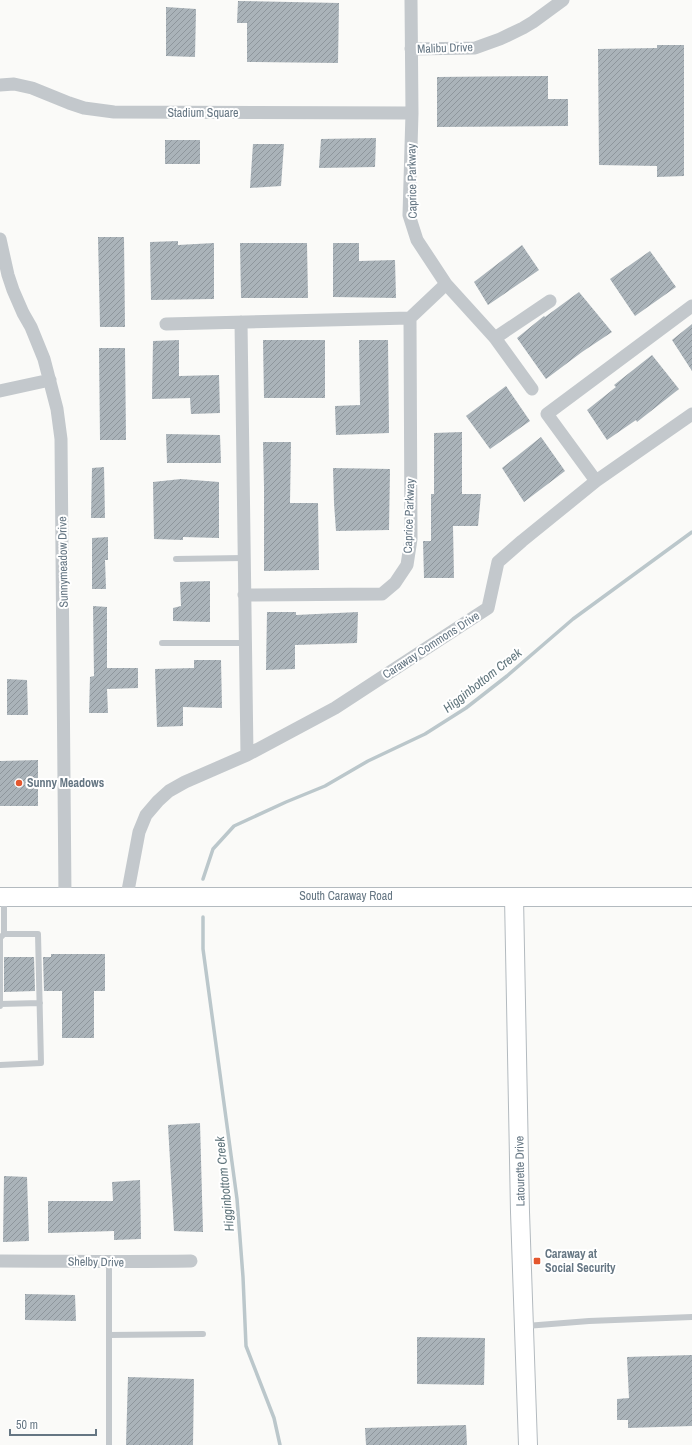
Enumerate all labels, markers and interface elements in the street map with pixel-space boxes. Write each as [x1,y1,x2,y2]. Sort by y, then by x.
street label: Malibu Drive [417,39,473,57]
street label: Stadium Square [167,105,239,121]
street label: Caprice Parkway [403,143,421,219]
street label: Caprice Parkway [400,478,418,554]
street label: Sunnymeadow Drive [54,516,72,608]
street label: Caraway Commons Drive [379,608,483,682]
water label: Higginbottom Creek [439,644,526,716]
place label: Sunny Meadows [27,775,105,791]
marker: Sunny Meadows [14,778,24,788]
street label: South Caraway Road [299,888,393,904]
water label: Higginbottom Creek [211,1135,238,1232]
street label: Latourette Drive [511,1136,529,1206]
place label: Caraway at Social Security [545,1246,616,1276]
street label: Shelby Drive [68,1254,124,1270]
marker: Caraway at Social Security [532,1256,542,1266]
scale bar [10,1411,96,1437]
text: 50 m [16,1417,38,1433]

